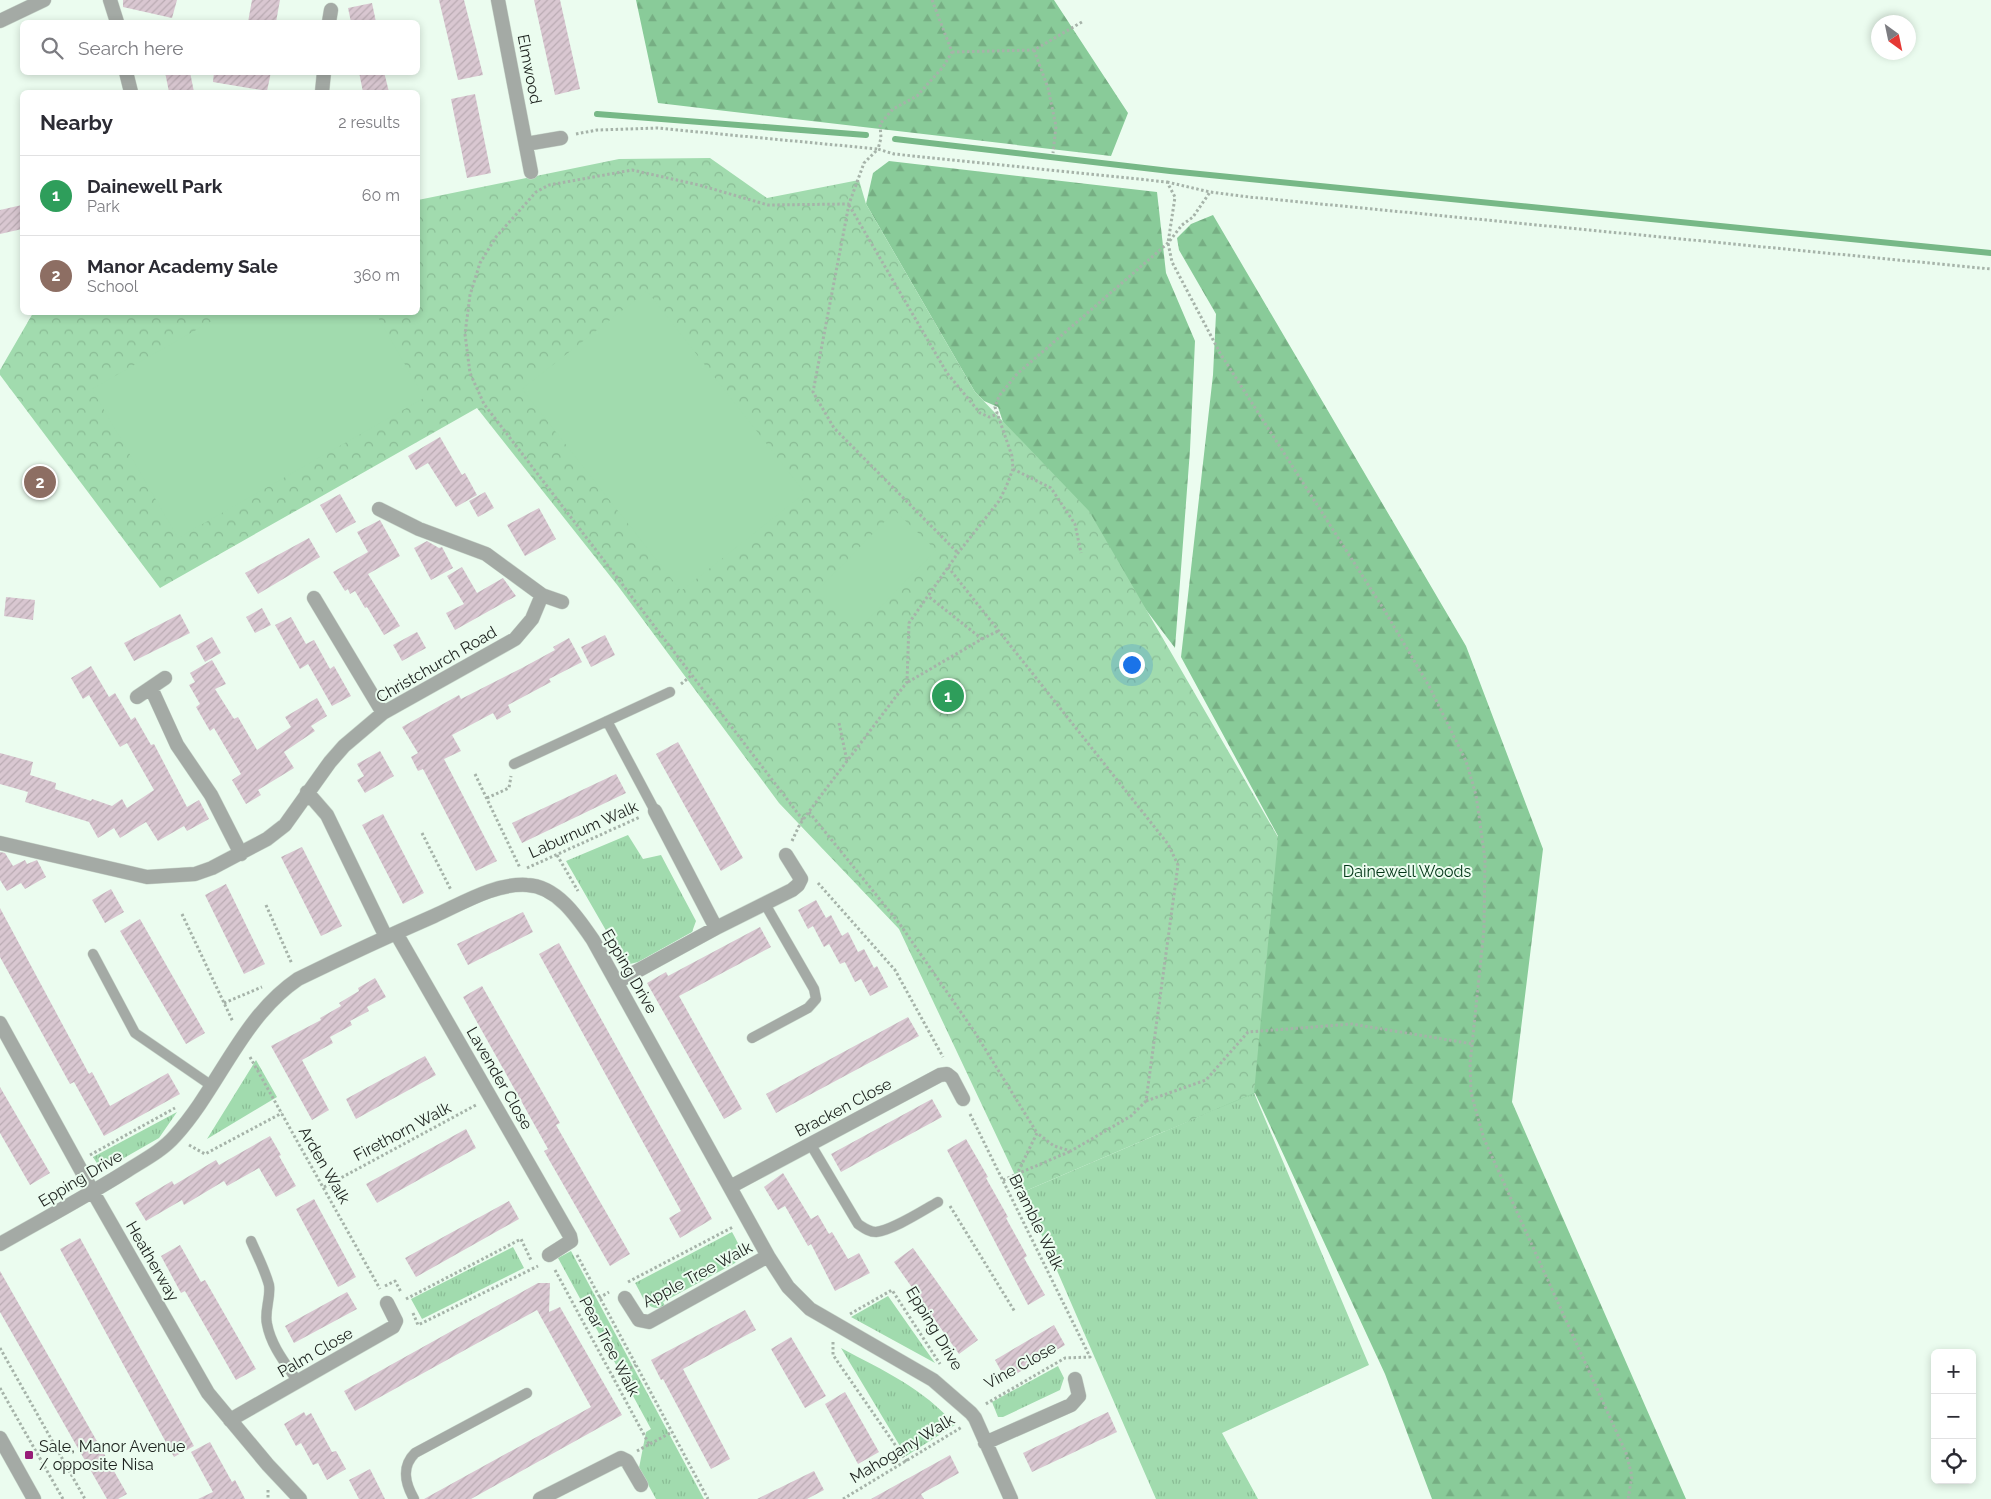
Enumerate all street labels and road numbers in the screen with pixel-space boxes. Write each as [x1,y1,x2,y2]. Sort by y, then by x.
street label: Elmwood [513,33,546,105]
street label: Christchurch Road [373,622,500,707]
street label: Laburnum Walk [526,797,641,862]
street label: Epping Drive [598,926,661,1017]
street label: Lavender Close [462,1024,537,1133]
street label: Bracken Close [792,1074,895,1141]
street label: Firethorn Walk [350,1098,455,1165]
street label: Arden Walk [295,1123,355,1208]
street label: Epping Drive [35,1146,126,1211]
street label: Bramble Walk [1005,1171,1068,1274]
street label: Heatherway [122,1218,183,1305]
street label: Apple Tree Walk [639,1237,756,1311]
street label: Epping Drive [902,1283,967,1374]
street label: Pear Tree Walk [575,1293,644,1400]
street label: Palm Close [274,1323,356,1382]
street label: Vine Close [981,1338,1059,1393]
street label: Mahogany Walk [847,1410,958,1487]

